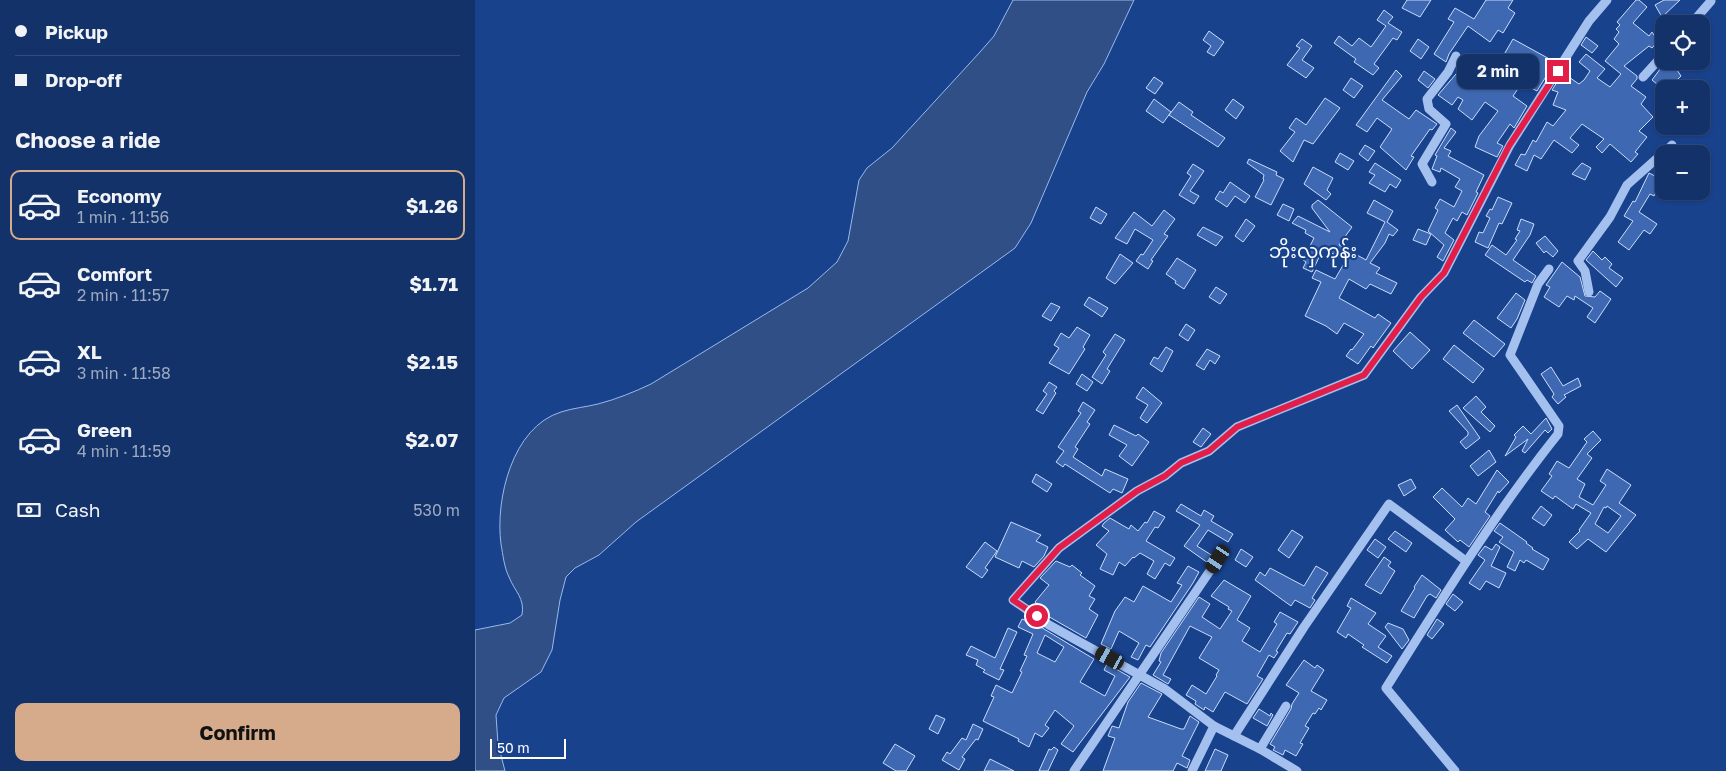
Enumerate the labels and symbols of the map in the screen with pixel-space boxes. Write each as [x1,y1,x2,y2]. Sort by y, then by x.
callout: 2 min [1458,54,1541,88]
route end [1547,60,1569,82]
district label: ဘိုးလှကုန်း [1269,237,1357,268]
car [1203,542,1232,576]
route start [1026,605,1048,627]
car [1093,644,1126,672]
scale bar [490,736,566,759]

